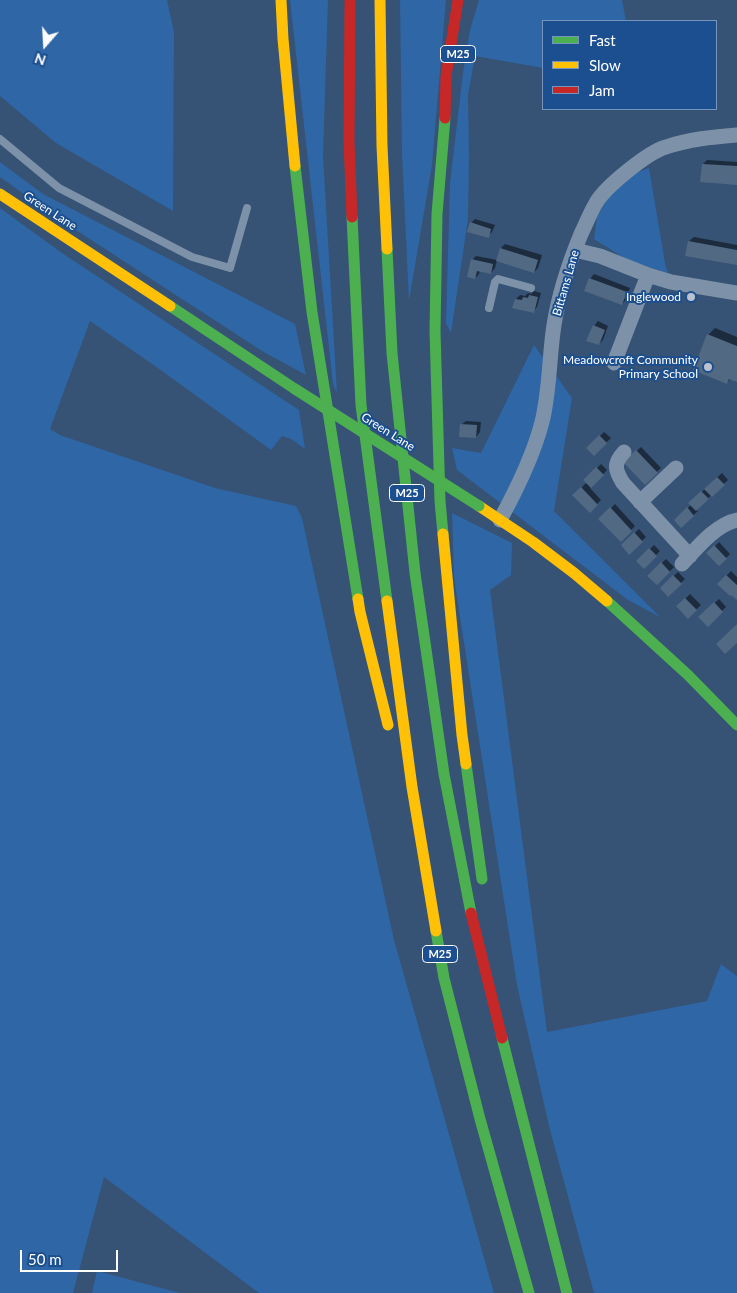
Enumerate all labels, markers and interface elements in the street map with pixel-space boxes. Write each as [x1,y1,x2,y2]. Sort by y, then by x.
north arrow [20,20,70,70]
legend [542,20,717,110]
text: Fast [589,31,616,49]
road number: M25 [440,46,476,62]
text: N [32,50,48,69]
text: Slow [589,56,621,74]
text: Jam [589,81,615,99]
street label: Green Lane [21,189,79,233]
street label: Bittams Lane [550,248,582,318]
place label: Inglewood [626,290,681,304]
marker: Inglewood [685,291,697,303]
place label: Meadowcroft Community Primary School [563,353,698,381]
marker: Meadowcroft Community Primary School [702,361,714,373]
street label: Green Lane [359,410,417,454]
road number: M25 [390,484,424,502]
road number: M25 [422,946,458,962]
scale bar [22,1240,120,1272]
text: 50 m [28,1250,62,1268]

